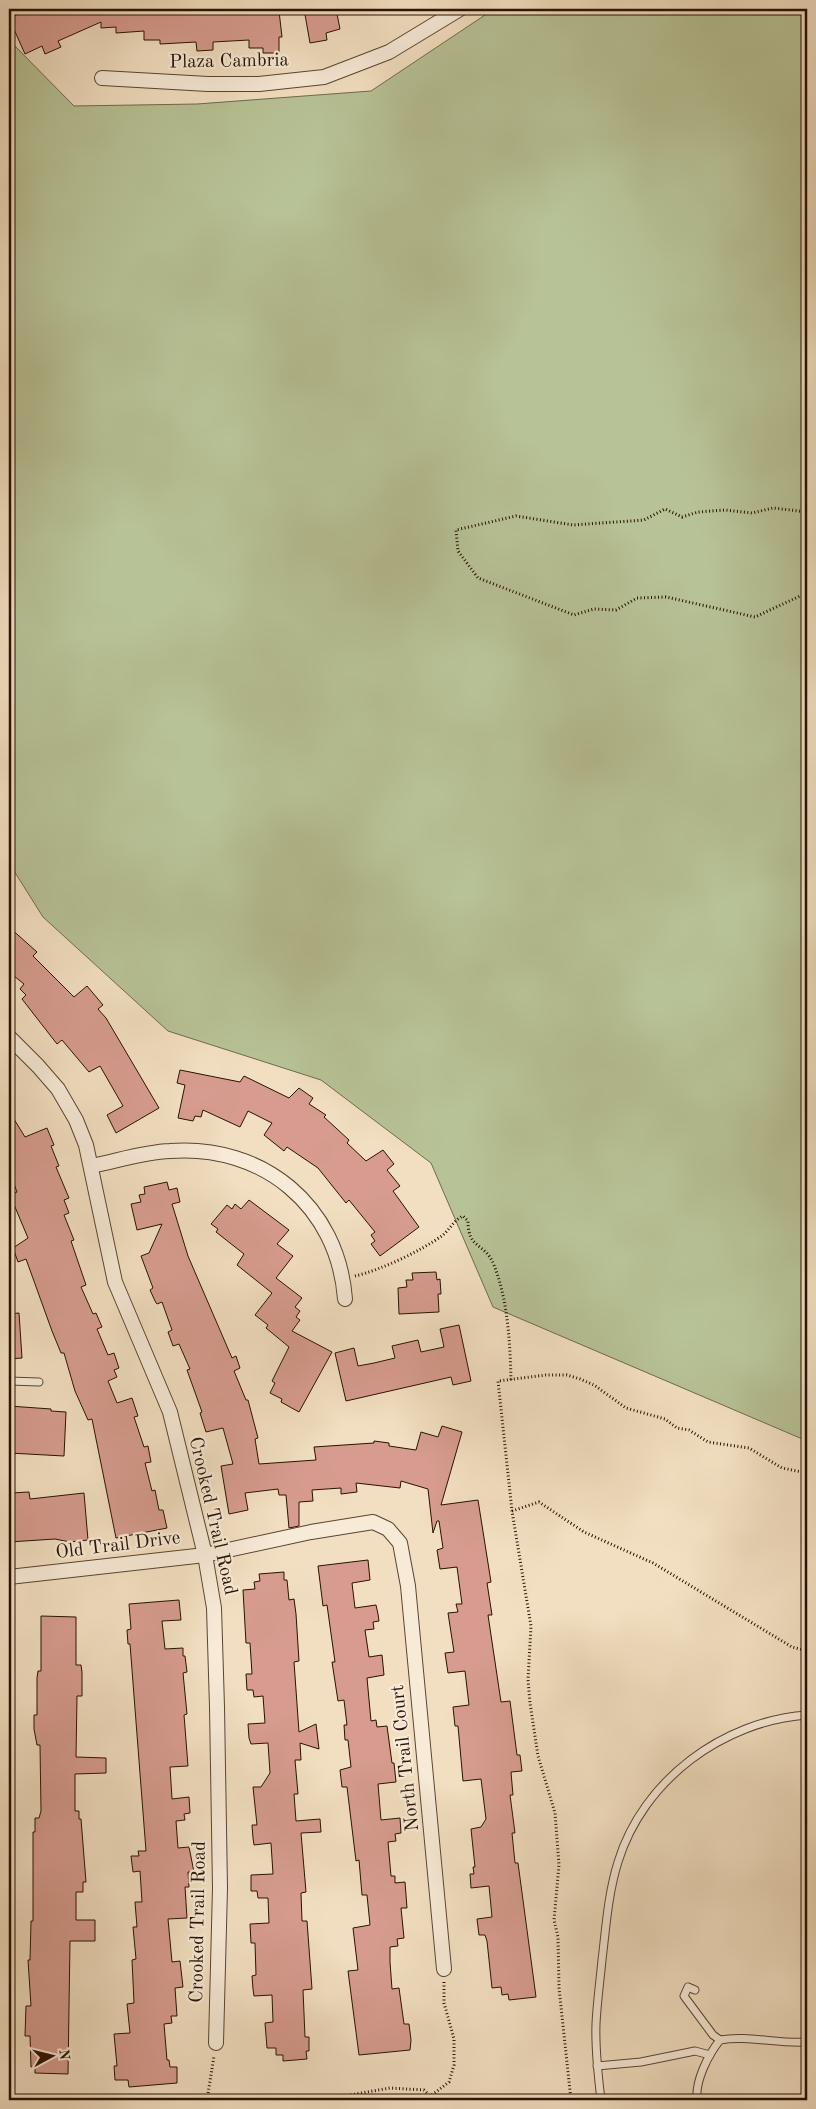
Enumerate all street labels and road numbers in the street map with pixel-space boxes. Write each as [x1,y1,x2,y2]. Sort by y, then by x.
street label: Plaza Cambria [169,51,290,73]
street label: Crooked Trail Road [185,1435,239,1597]
street label: Old Trail Drive [54,1529,182,1563]
street label: North Trail Court [389,1684,423,1832]
street label: Crooked Trail Road [188,1841,210,2003]

